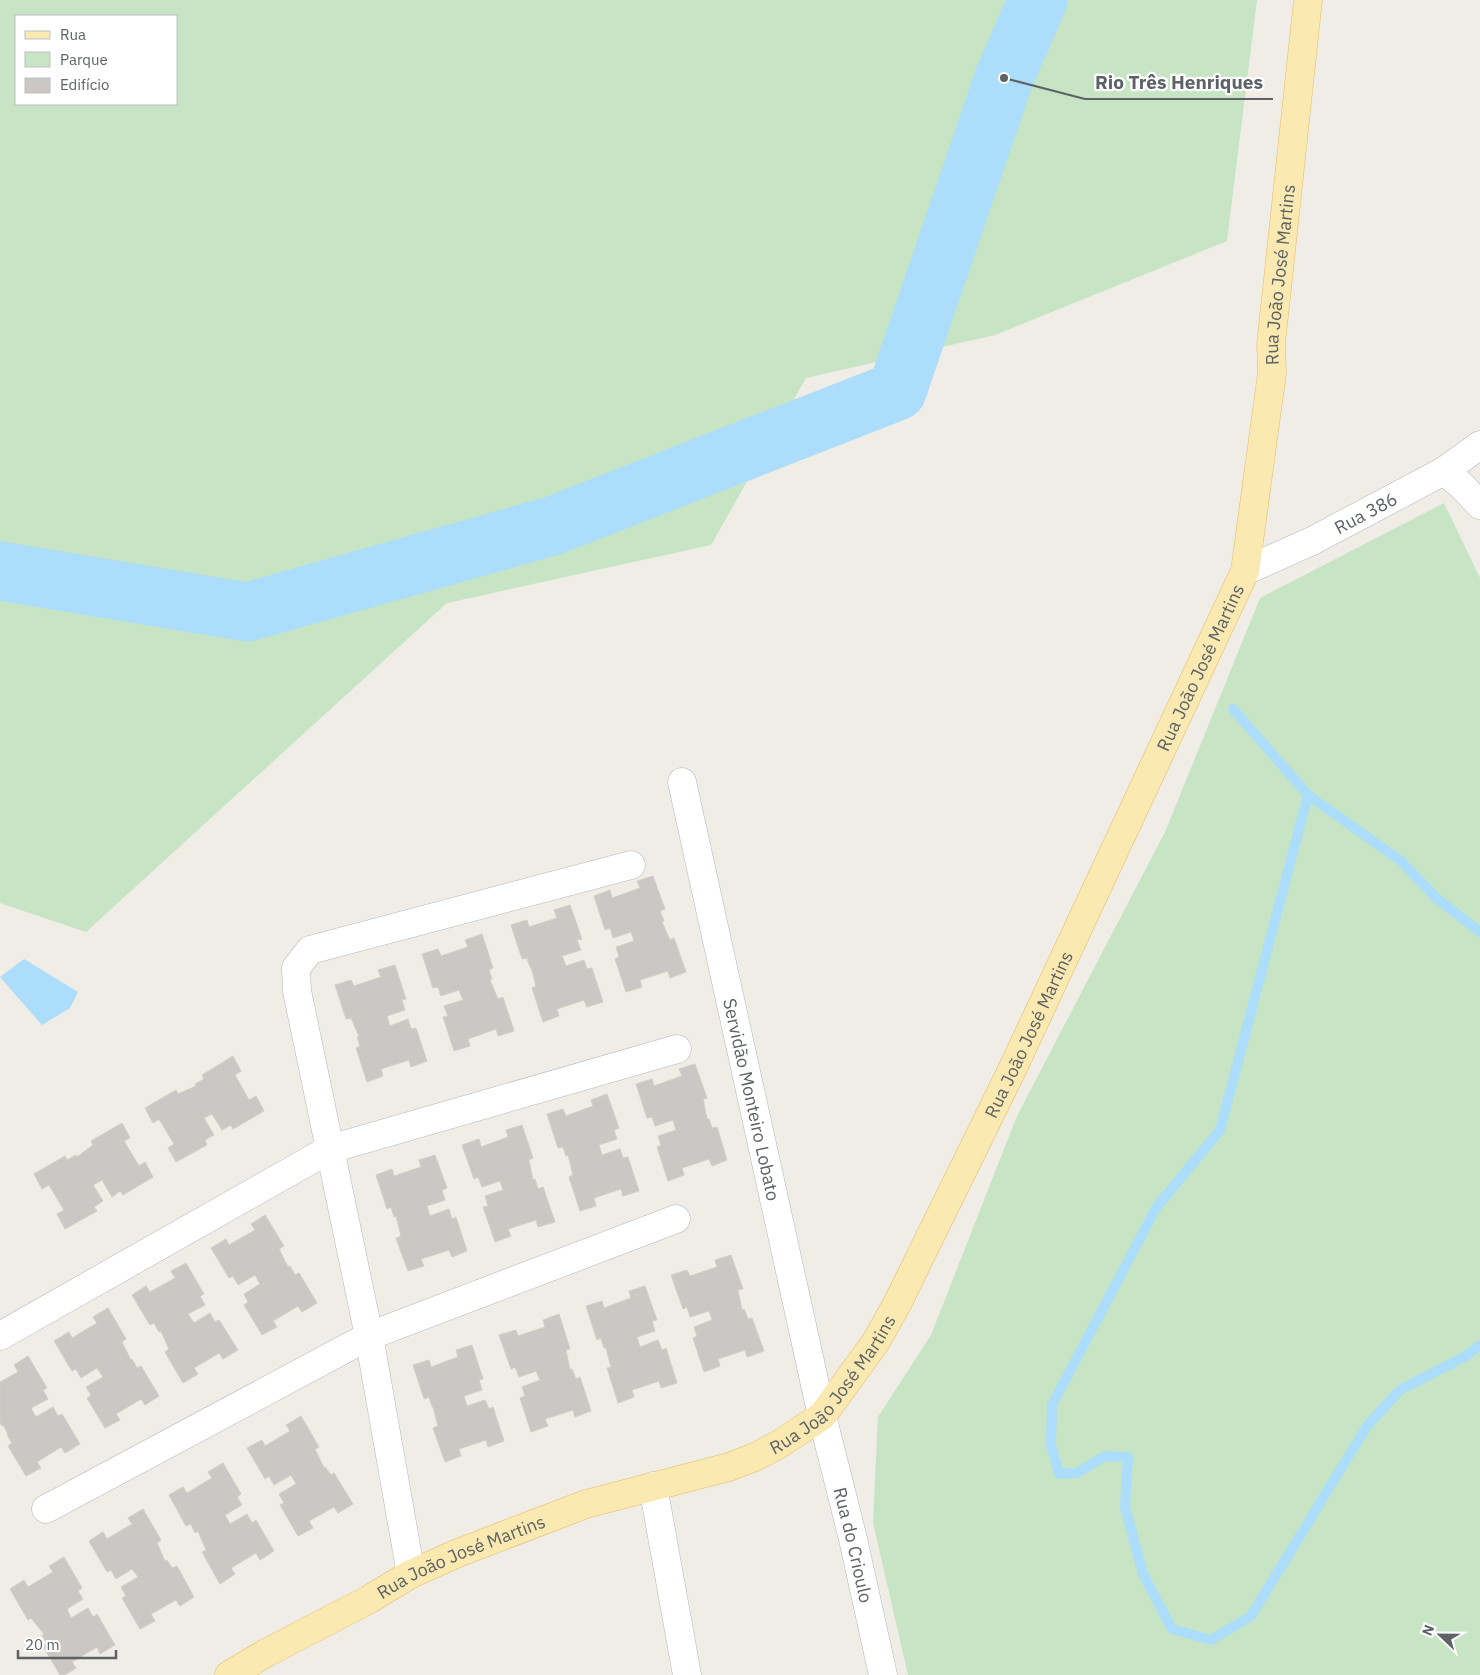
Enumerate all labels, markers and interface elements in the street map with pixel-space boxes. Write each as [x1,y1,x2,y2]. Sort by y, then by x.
legend [15,15,178,105]
text: Rua [60,25,86,44]
text: Parque [60,50,108,69]
callout: Rio Três Henriques [1085,65,1273,99]
text: Rio Três Henriques [1095,70,1263,94]
text: Edifício [60,75,109,94]
street label: Rua João José Martins [1259,183,1300,366]
street label: Rua 386 [1330,487,1401,539]
street label: Rua João José Martins [1151,580,1249,755]
street label: Rua João José Martins [979,947,1077,1121]
street label: Servidão Monteiro Lobato [719,996,786,1203]
street label: Rua João José Martins [765,1311,900,1459]
street label: Rua do Crioulo [829,1485,878,1605]
street label: Rua João José Martins [372,1509,548,1604]
north arrow [1415,1610,1465,1660]
text: N [1418,1622,1438,1638]
scale bar [18,1628,115,1660]
text: 20 m [25,1635,60,1654]

